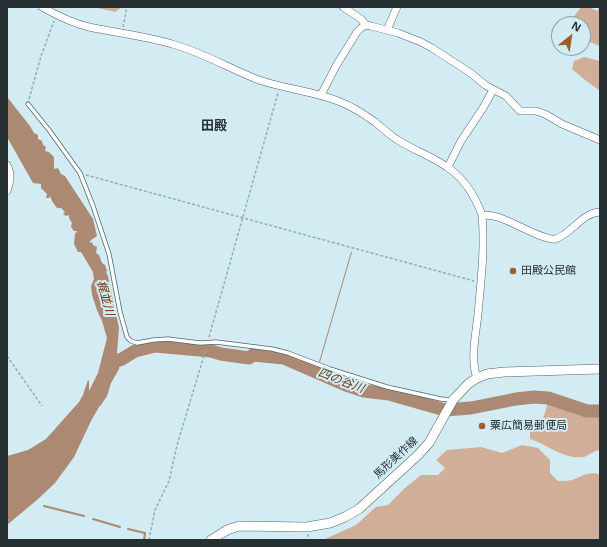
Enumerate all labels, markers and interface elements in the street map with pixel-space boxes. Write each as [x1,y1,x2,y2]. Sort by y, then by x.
north arrow [551,16,591,56]
text: N [569,17,584,35]
district label: 田殿 [201,118,227,134]
place label: 田殿公民館 [521,264,576,278]
marker: 田殿公民館 [508,266,518,276]
water label: 梶並川 [93,279,117,317]
water label: 四の谷川 [316,366,366,396]
place label: 粟広簡易郵便局 [490,419,567,433]
marker: 粟広簡易郵便局 [477,421,487,431]
street label: 馬形美作線 [371,434,421,482]

